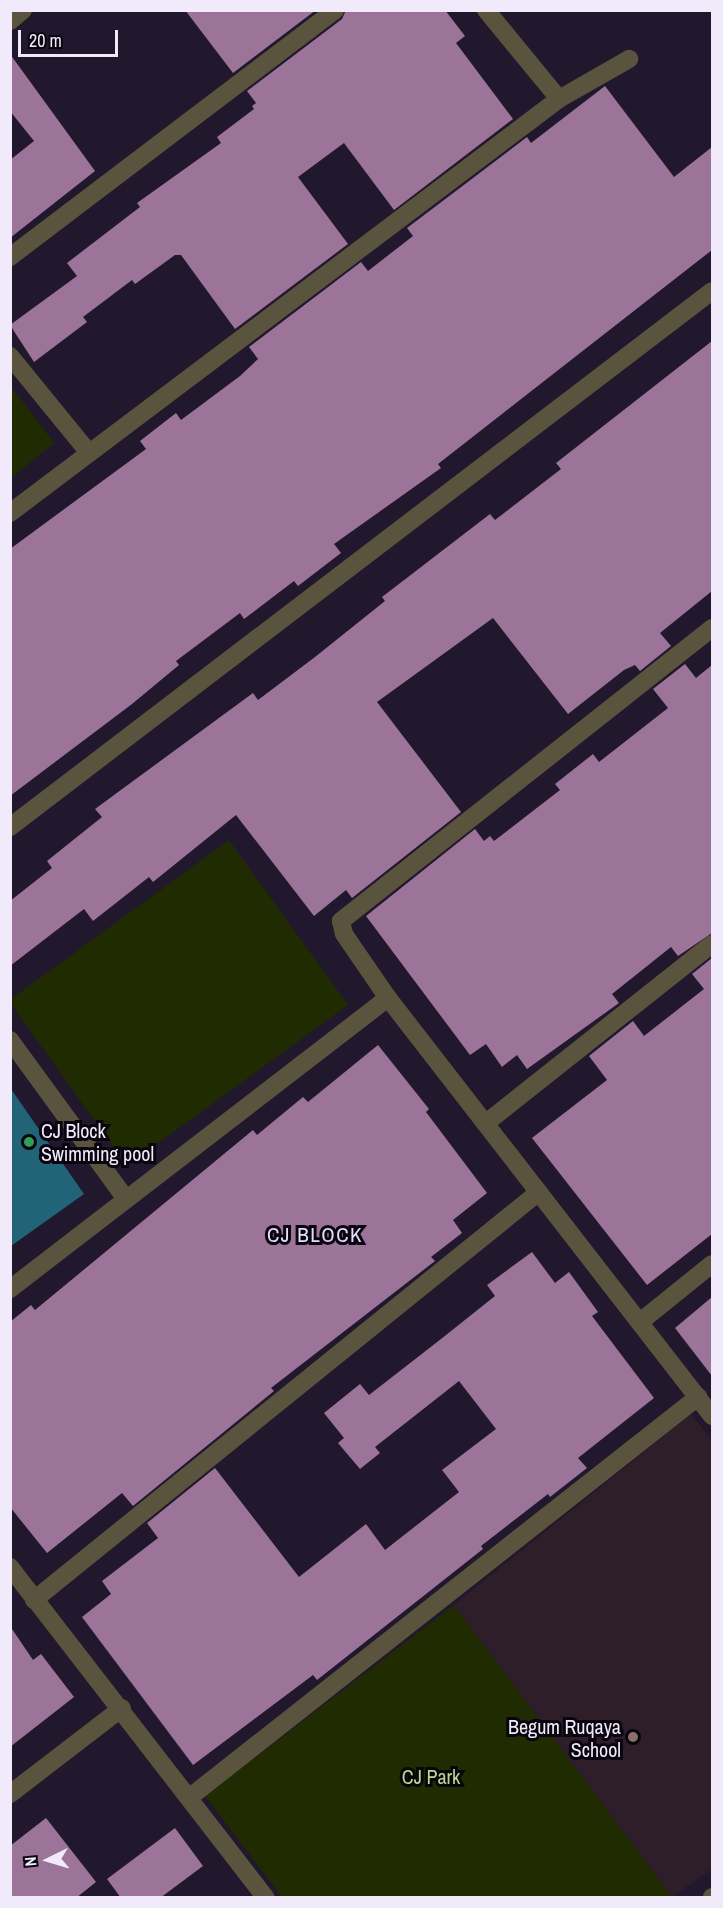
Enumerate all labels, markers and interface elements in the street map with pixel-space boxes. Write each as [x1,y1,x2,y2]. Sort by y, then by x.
scale bar [21,18,122,56]
text: 20 m [29,28,62,53]
place label: CJ Block Swimming pool [41,1118,154,1165]
marker: CJ Block Swimming pool [22,1135,36,1149]
district label: CJ BLOCK [267,1222,363,1248]
place label: Begum Ruqaya School [508,1714,621,1761]
marker: Begum Ruqaya School [626,1730,640,1744]
park label: CJ Park [402,1764,460,1788]
north arrow [18,1830,78,1890]
text: N [19,1856,41,1867]

